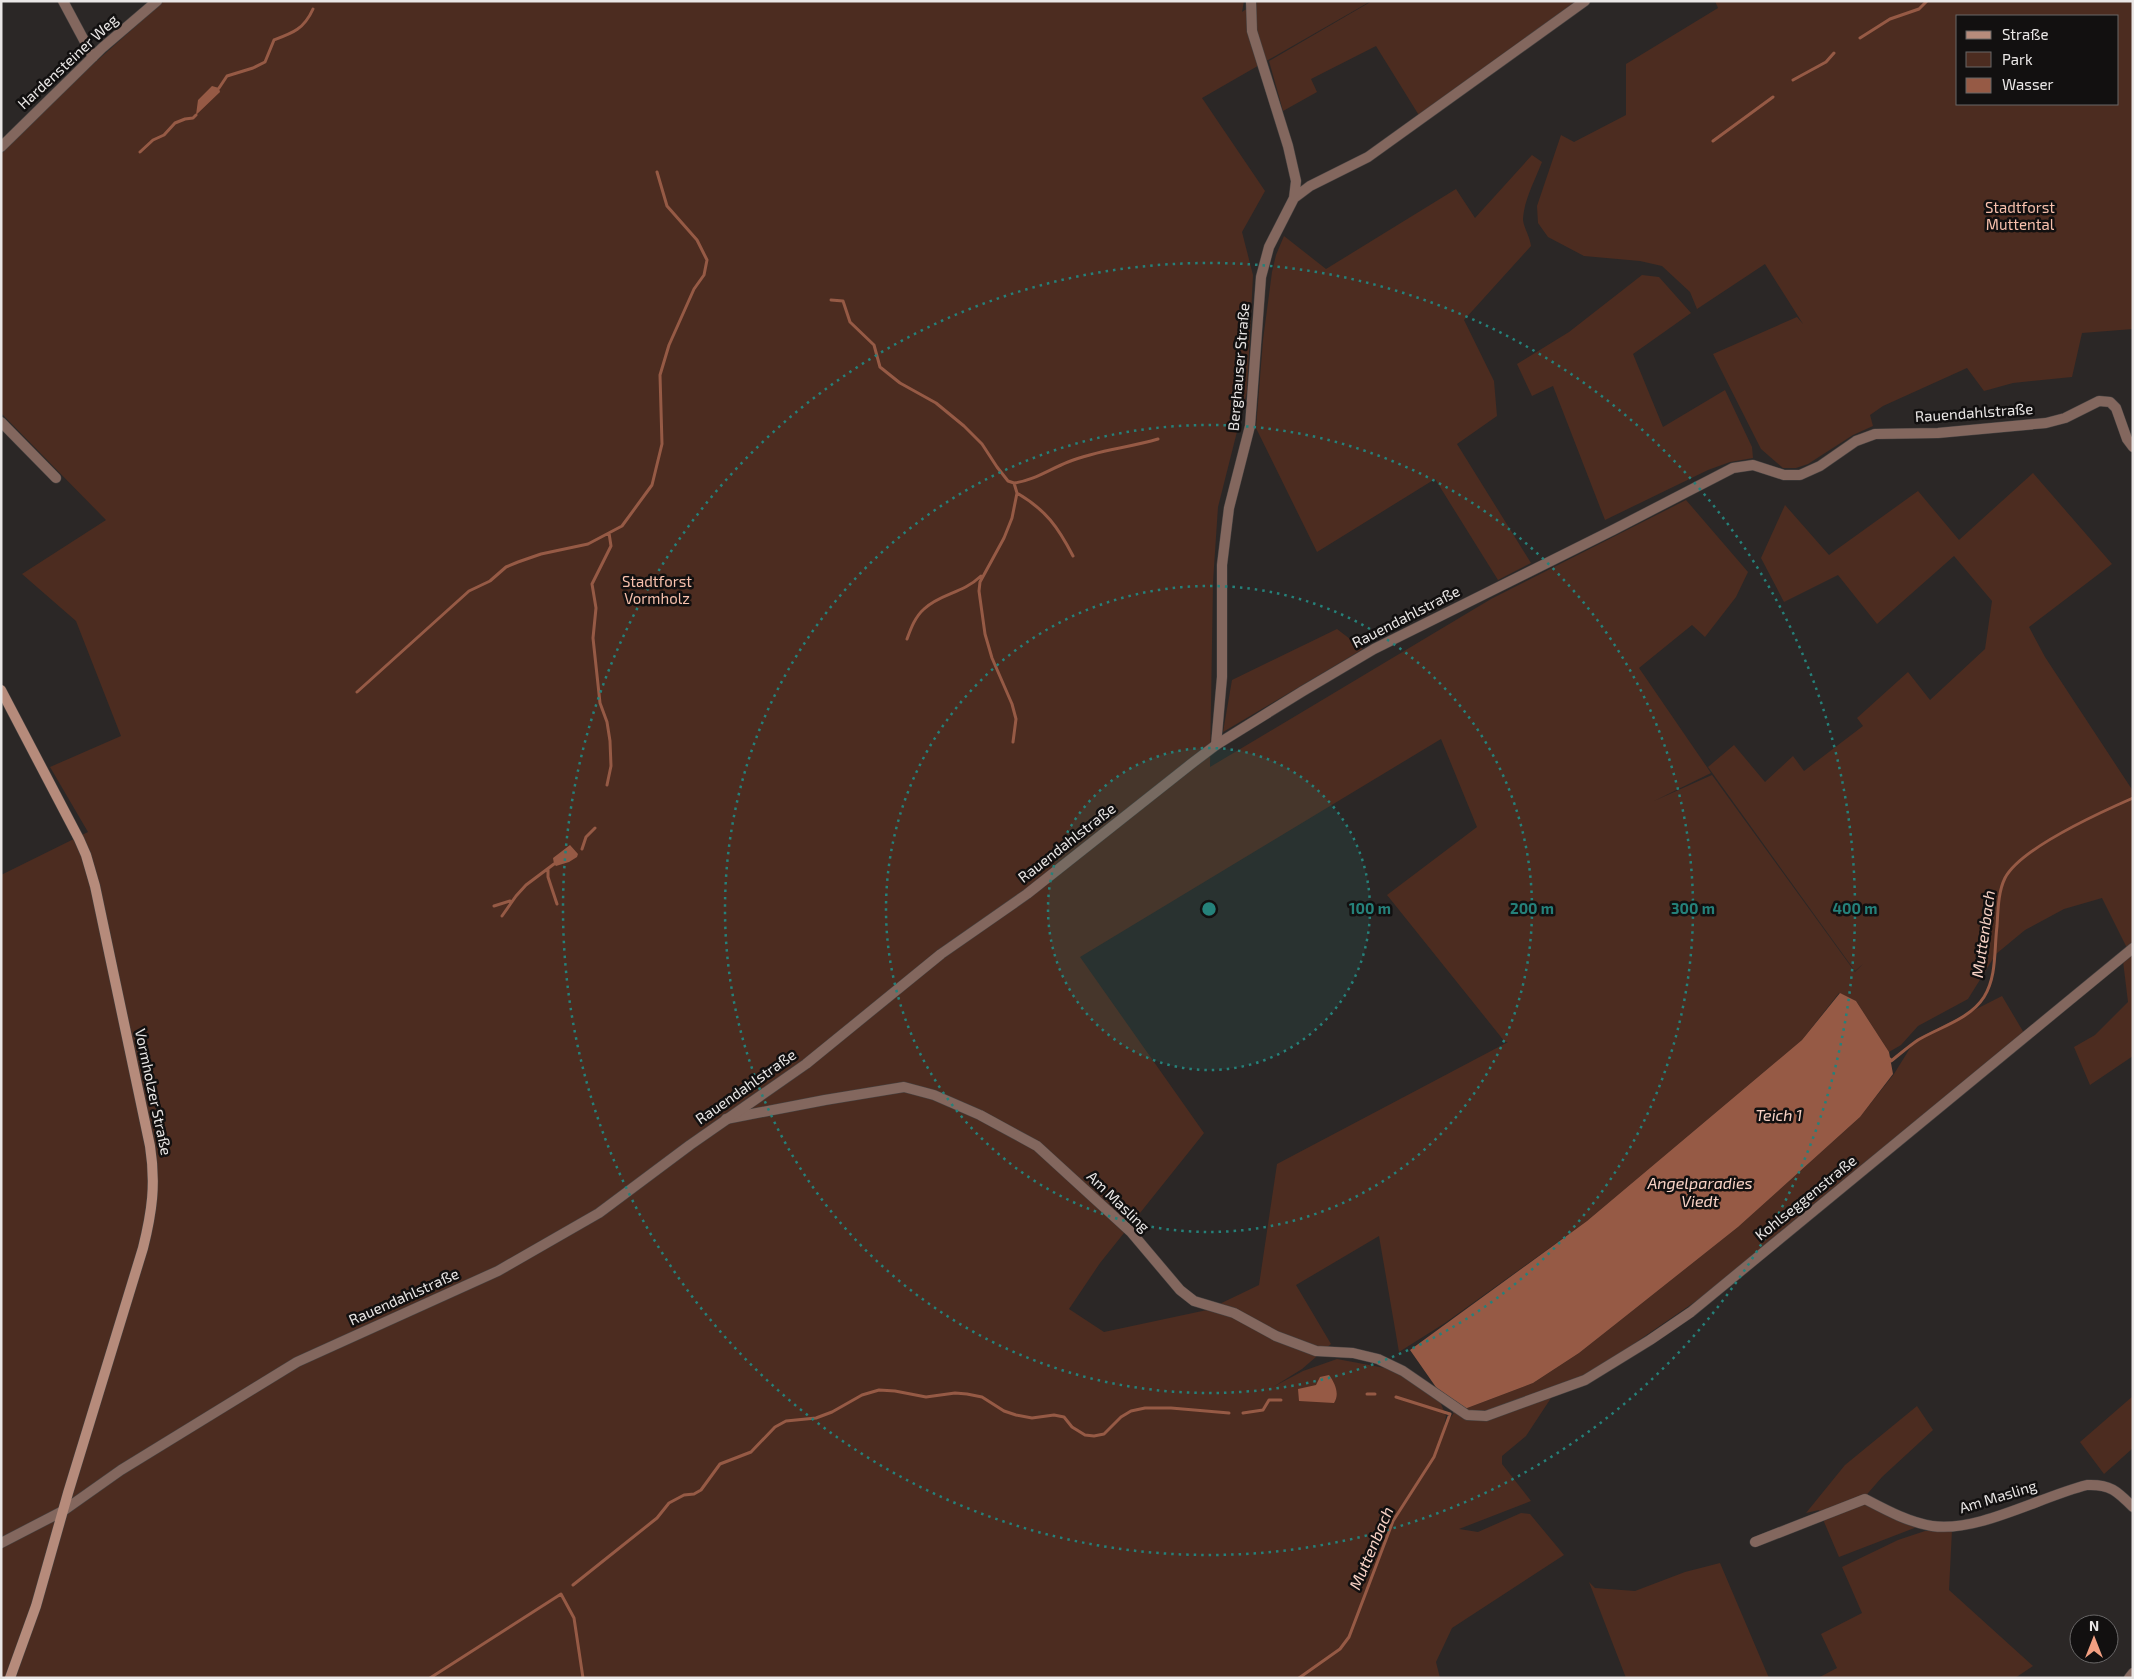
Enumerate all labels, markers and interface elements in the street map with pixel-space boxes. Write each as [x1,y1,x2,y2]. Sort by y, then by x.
street label: Hardensteiner Weg [13,10,122,112]
legend [1956,15,2119,105]
text: Straße [2002,25,2048,43]
text: Park [2002,50,2033,68]
text: Wasser [2002,75,2054,93]
park label: Stadtforst Muttental [1985,198,2055,233]
street label: Berghauser Straße [1223,302,1253,432]
street label: Rauendahlstraße [1914,399,2034,425]
park label: Stadtforst Vormholz [622,572,692,607]
street label: Rauendahlstraße [1349,581,1462,651]
street label: Rauendahlstraße [1014,799,1119,886]
water label: Muttenbach [1967,889,1998,979]
text: 100 m [1349,899,1391,917]
text: 200 m [1510,899,1554,917]
text: 300 m [1671,899,1715,917]
text: 400 m [1833,899,1877,917]
centre of rings [1200,900,1218,918]
street label: Vormholzer Straße [132,1027,176,1157]
street label: Rauendahlstraße [692,1045,799,1128]
water label: Teich 1 [1756,1105,1802,1124]
street label: Kohlseggenstraße [1751,1151,1860,1244]
street label: Am Masling [1084,1167,1154,1236]
water label: Angelparadies Viedt [1646,1173,1753,1210]
street label: Rauendahlstraße [346,1264,461,1328]
street label: Am Masling [1957,1476,2039,1516]
water label: Muttenbach [1345,1503,1397,1592]
north arrow [2069,1614,2119,1664]
text: N [2089,1617,2099,1634]

